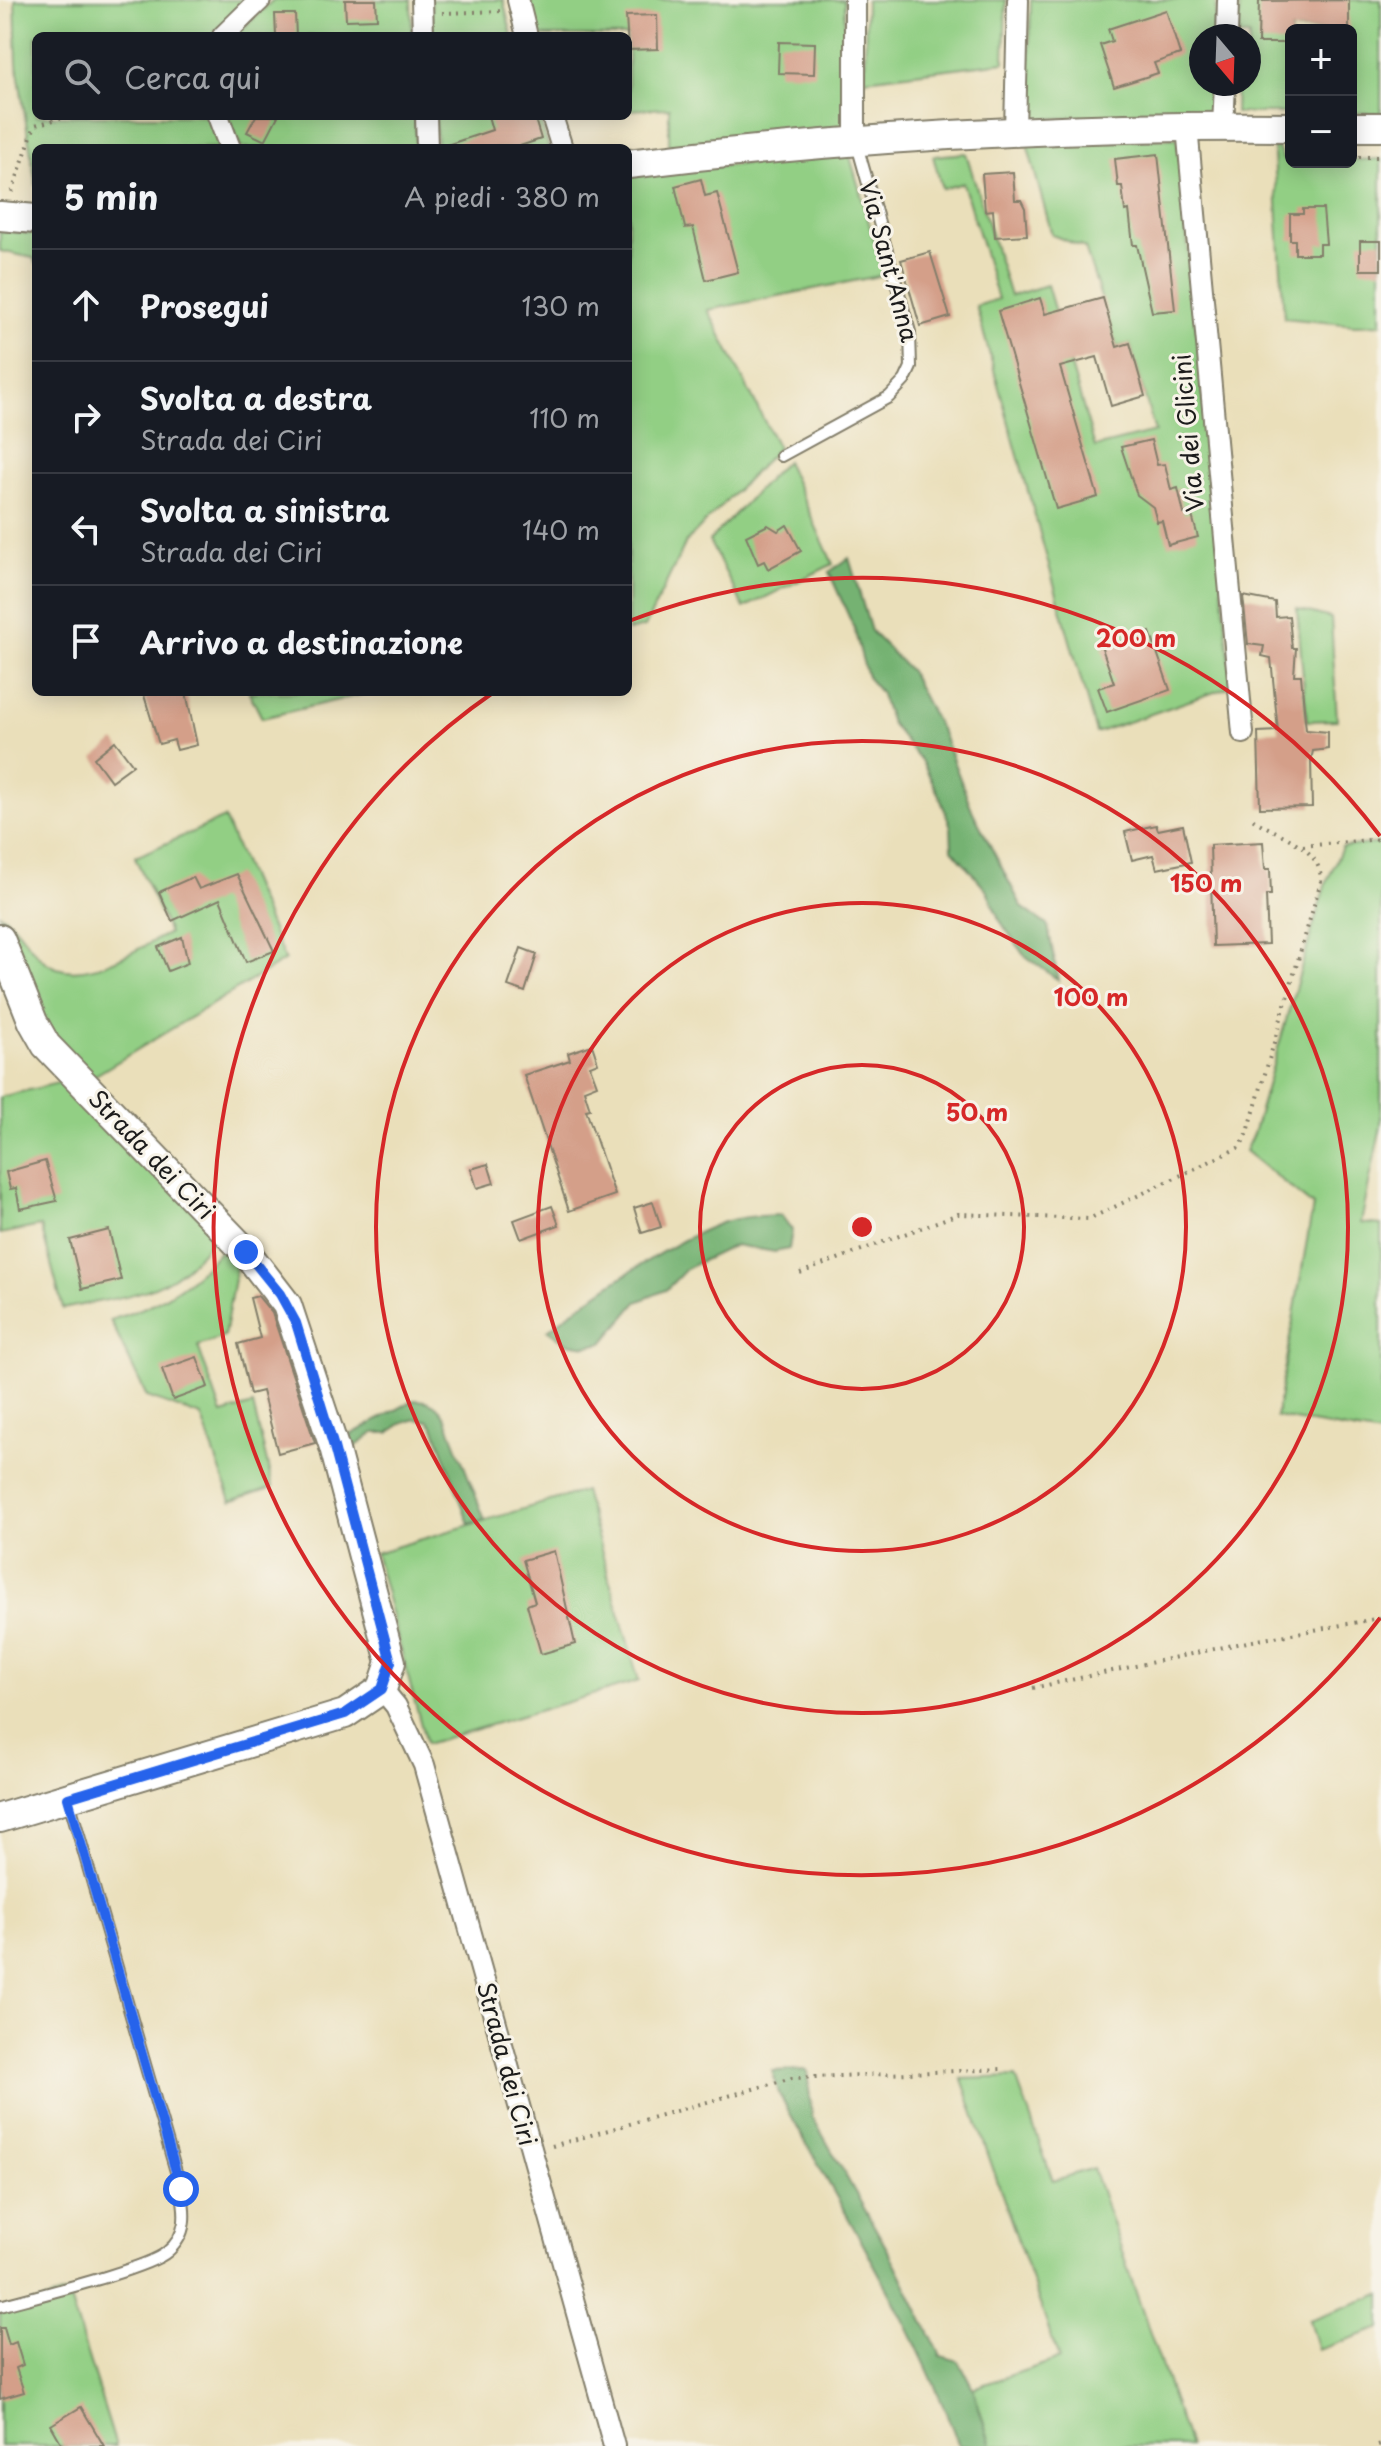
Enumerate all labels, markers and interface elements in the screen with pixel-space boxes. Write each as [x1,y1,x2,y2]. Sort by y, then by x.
north arrow [1189,24,1261,96]
map controls [1285,24,1357,168]
button: + [1285,24,1357,96]
search box [32,32,632,120]
icon: search [60,54,104,98]
text: Cerca qui [124,54,261,99]
button: − [1285,96,1357,168]
text: 5 min [64,170,158,222]
street label: Via Sant'Anna [851,175,929,346]
text: A piedi · 380 m [404,177,600,216]
icon: ahead [64,283,108,327]
text: Prosegui [140,283,269,328]
text: 130 m [521,286,600,325]
street label: Via dei Glicini [1162,353,1212,514]
text: Svolta a destra [140,375,372,420]
icon: right [64,395,108,439]
text: 110 m [529,398,600,437]
text: Strada dei Ciri [140,420,323,459]
text: Svolta a sinistra [140,487,390,532]
icon: left [64,507,108,551]
text: 140 m [522,510,600,549]
text: Strada dei Ciri [140,532,323,571]
icon: arrive [64,619,108,663]
text: Arrivo a destinazione [140,619,463,664]
text: 200 m [1096,619,1176,655]
text: 150 m [1170,864,1242,900]
text: 100 m [1054,978,1128,1014]
street label: Strada dei Ciri [81,1080,224,1227]
text: 50 m [946,1093,1008,1129]
centre of rings [848,1213,876,1241]
route end [228,1234,264,1270]
street label: Strada dei Ciri [469,1977,547,2150]
route start [163,2171,199,2207]

